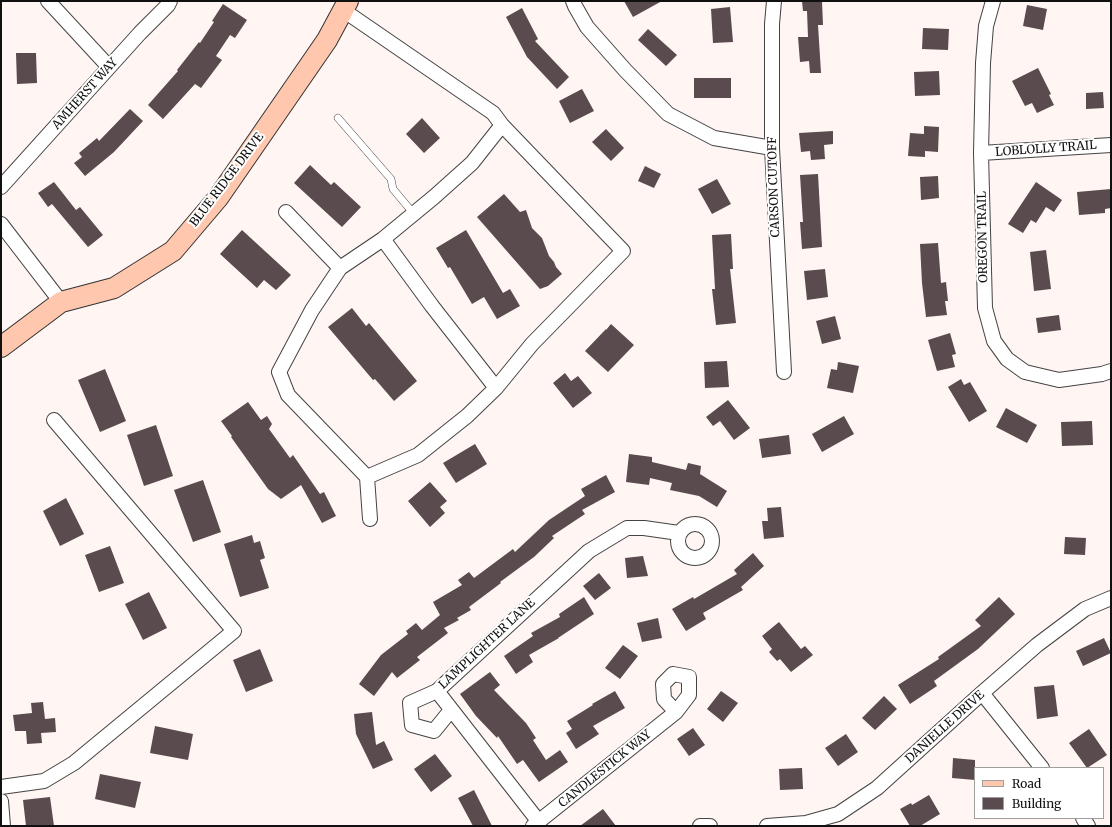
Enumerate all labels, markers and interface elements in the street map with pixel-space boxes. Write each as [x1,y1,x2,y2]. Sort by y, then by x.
street label: AMHERST WAY [49,55,121,133]
street label: BLUE RIDGE DRIVE [187,130,267,230]
street label: CARSON CUTOFF [765,136,783,238]
street label: LOBLOLLY TRAIL [995,138,1097,160]
street label: OREGON TRAIL [975,191,991,283]
street label: LAMPLIGHTER LANE [436,596,538,692]
street label: DANIELLE DRIVE [903,688,987,766]
street label: CANDLESTICK WAY [556,727,654,811]
legend [974,767,1104,819]
text: Road [1012,776,1041,791]
text: Building [1012,796,1061,811]

